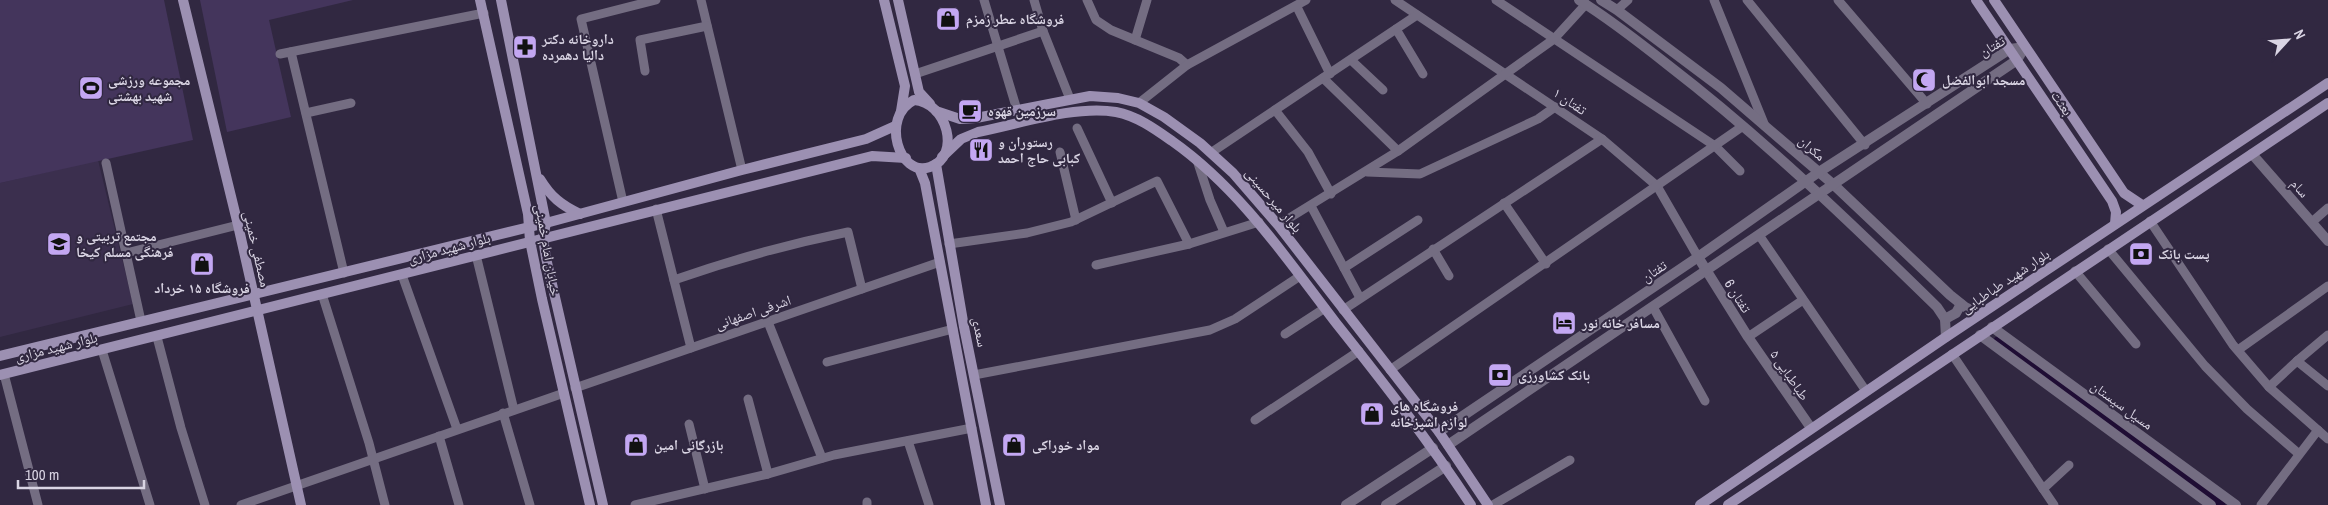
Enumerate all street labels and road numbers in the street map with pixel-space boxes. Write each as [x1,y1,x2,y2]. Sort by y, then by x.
street label: تفتان [1976,31,2008,61]
street label: تفتان ۱ [1550,83,1590,119]
street label: بعثت [2047,87,2077,119]
street label: مکران [1795,131,1829,165]
street label: بلوار میرحسینی [1241,164,1307,236]
street label: سام [2286,175,2313,202]
street label: خیابان امام خمینی [530,203,565,298]
street label: مصطفی خمینی [239,209,275,289]
street label: بلوار شهید مزاری [406,228,492,268]
street label: بلوار شهید طباطبایی [1957,245,2053,317]
street label: تفتان [1638,256,1670,286]
street label: تفتان 6 [1721,276,1755,316]
street label: اشرفی اصفهانی [713,291,793,333]
street label: سعدی [968,315,992,349]
street label: بلوار شهید مزاری [13,328,99,366]
street label: طباطبایی ۵ [1766,346,1814,404]
street label: مسیل سیستان [2087,376,2157,434]

